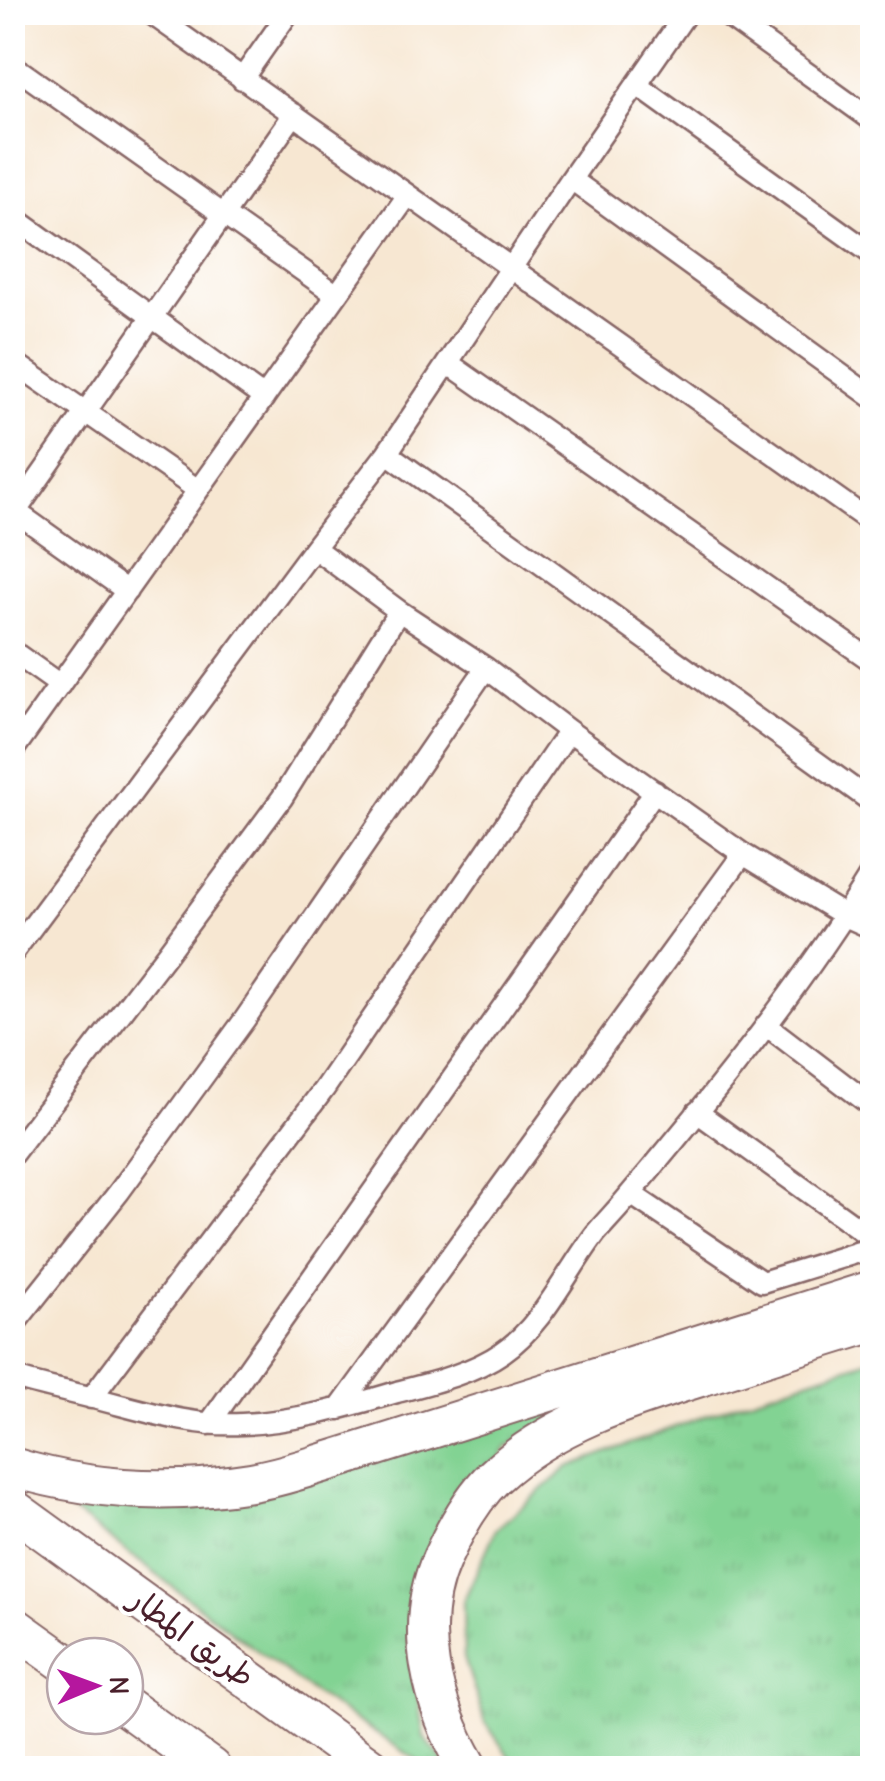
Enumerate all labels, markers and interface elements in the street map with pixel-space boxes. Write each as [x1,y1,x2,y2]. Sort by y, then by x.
street label: طريق المطار [120,1579,262,1696]
north arrow [45,1636,145,1736]
text: N [103,1676,135,1695]

